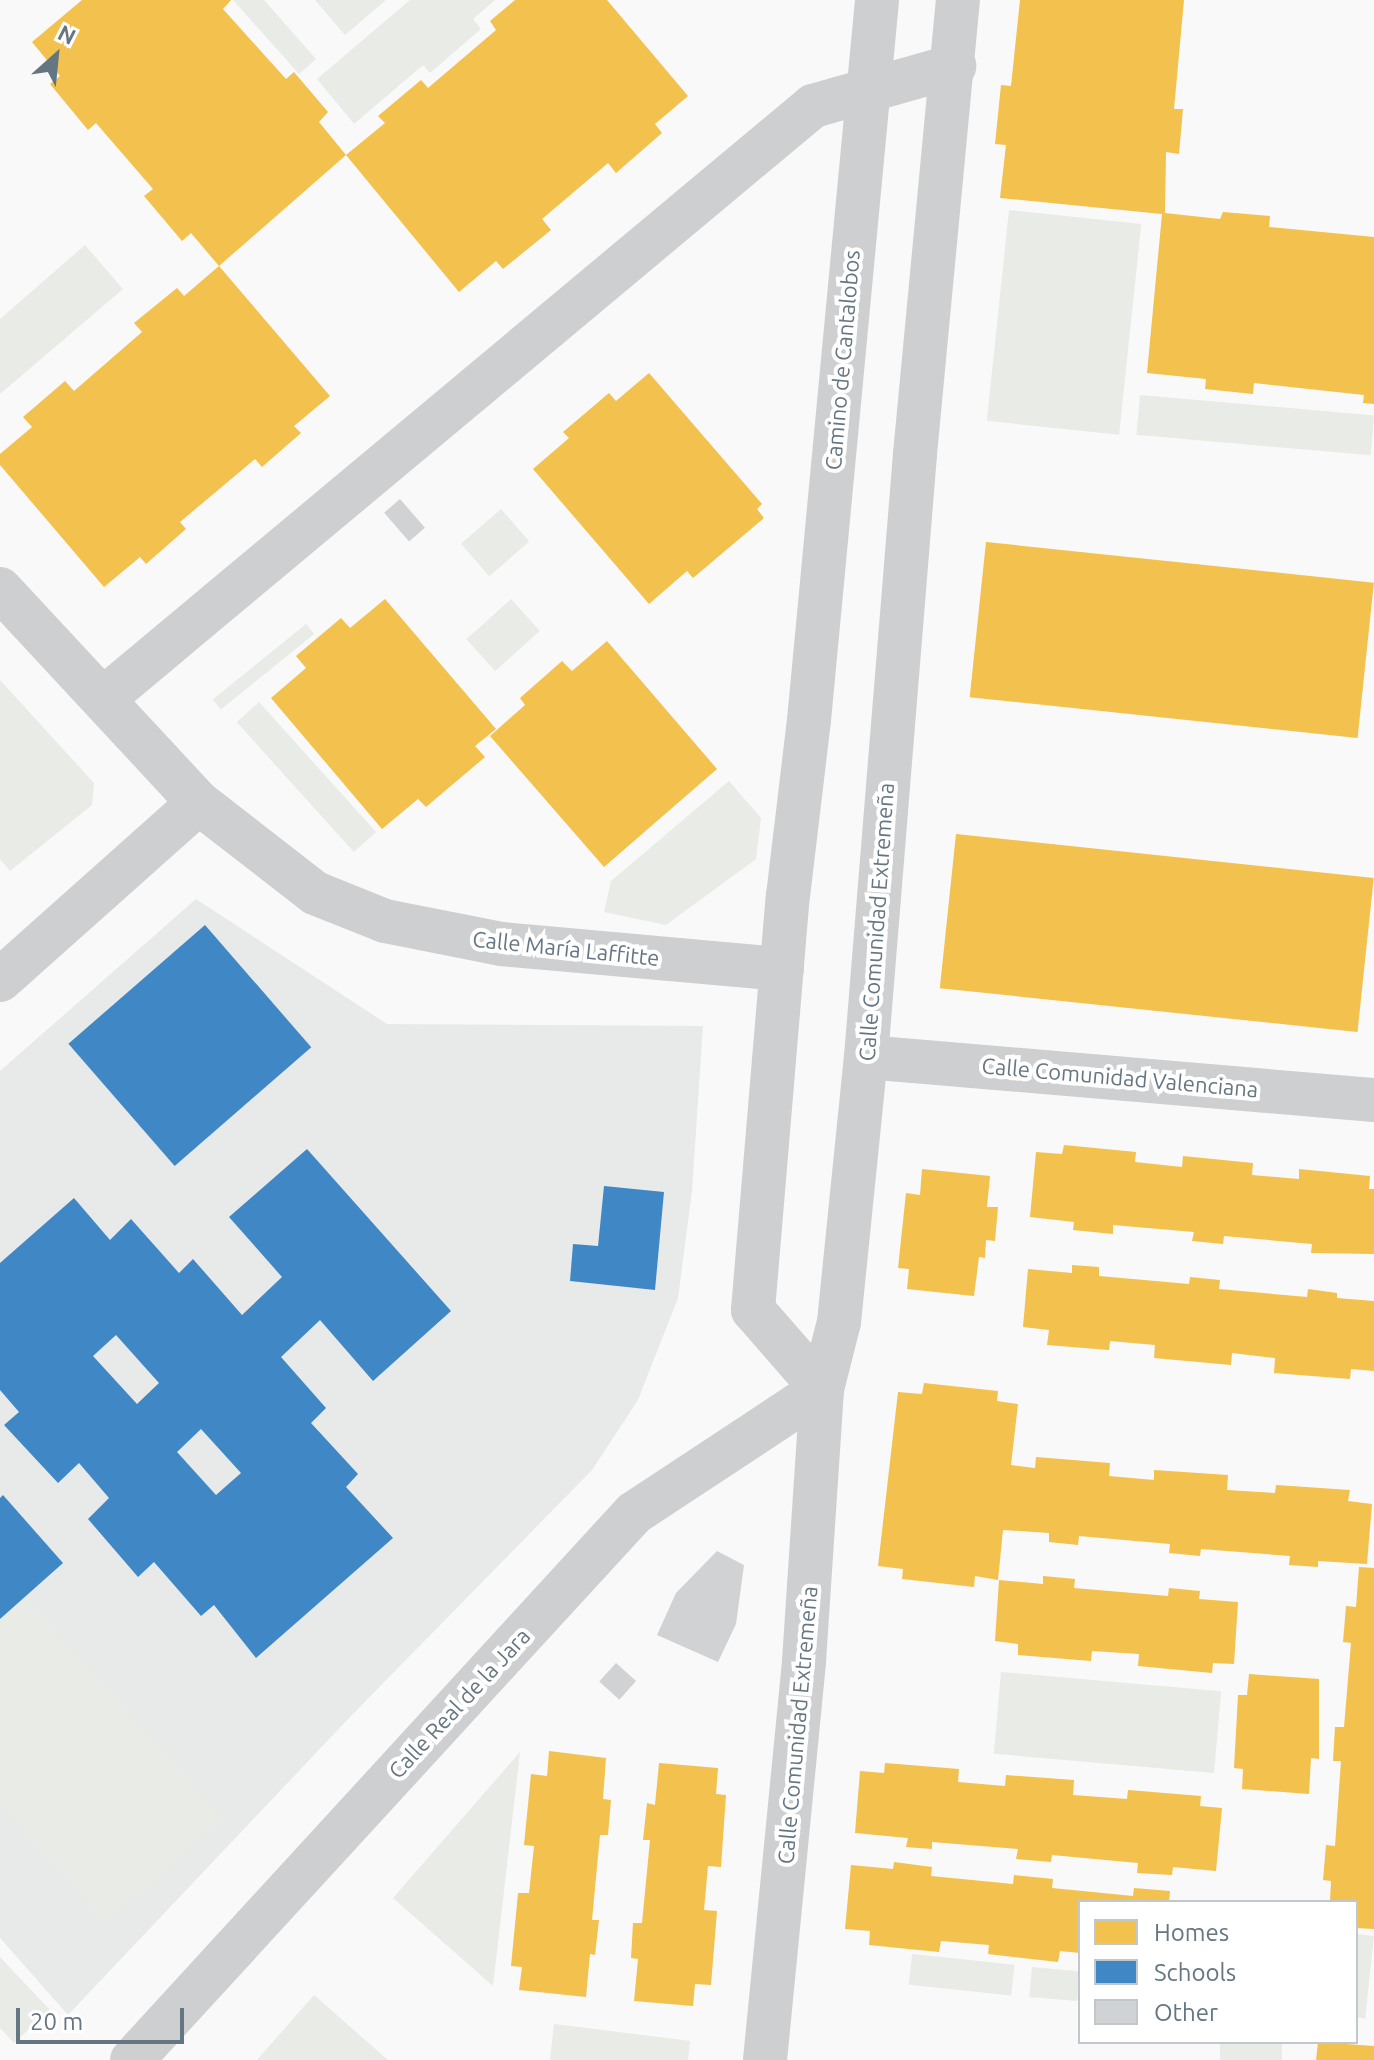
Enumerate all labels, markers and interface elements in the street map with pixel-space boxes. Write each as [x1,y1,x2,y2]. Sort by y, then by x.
north arrow [16,16,96,96]
text: N [54,19,80,49]
street label: Camino de Cantalobos [819,249,865,471]
street label: Calle Comunidad Extremeña [853,782,899,1062]
street label: Calle María Laffitte [471,925,661,971]
street label: Calle Comunidad Valenciana [981,1052,1259,1102]
street label: Calle Comunidad Extremeña [772,1585,822,1865]
street label: Calle Real de la Jara [383,1623,535,1783]
legend [1078,1900,1358,2044]
text: Homes [1154,1919,1229,1946]
text: Schools [1154,1959,1236,1986]
scale bar [20,1992,188,2042]
text: Other [1154,1999,1218,2026]
text: 20 m [30,2008,83,2035]

